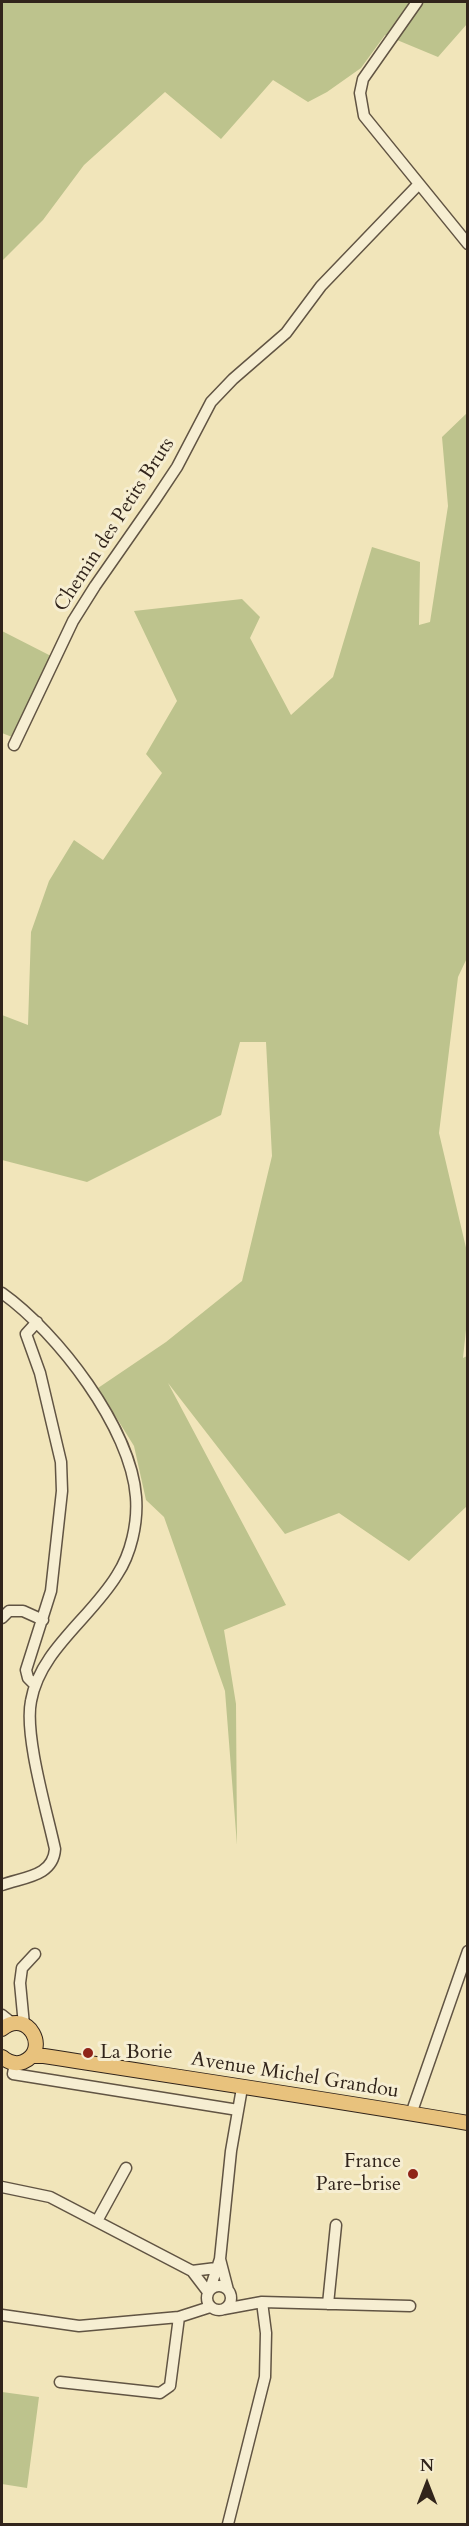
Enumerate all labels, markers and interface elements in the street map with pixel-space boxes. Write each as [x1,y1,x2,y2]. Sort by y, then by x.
street label: Chemin des Petits Bruts [50,434,180,616]
place label: La Borie [100,2041,173,2065]
marker: La Borie [81,2046,95,2060]
street label: Avenue Michel Grandou [189,2048,401,2104]
place label: France Pare-brise [316,2150,401,2197]
marker: France Pare-brise [406,2167,420,2181]
north arrow [397,2454,457,2514]
text: N [420,2455,434,2477]

